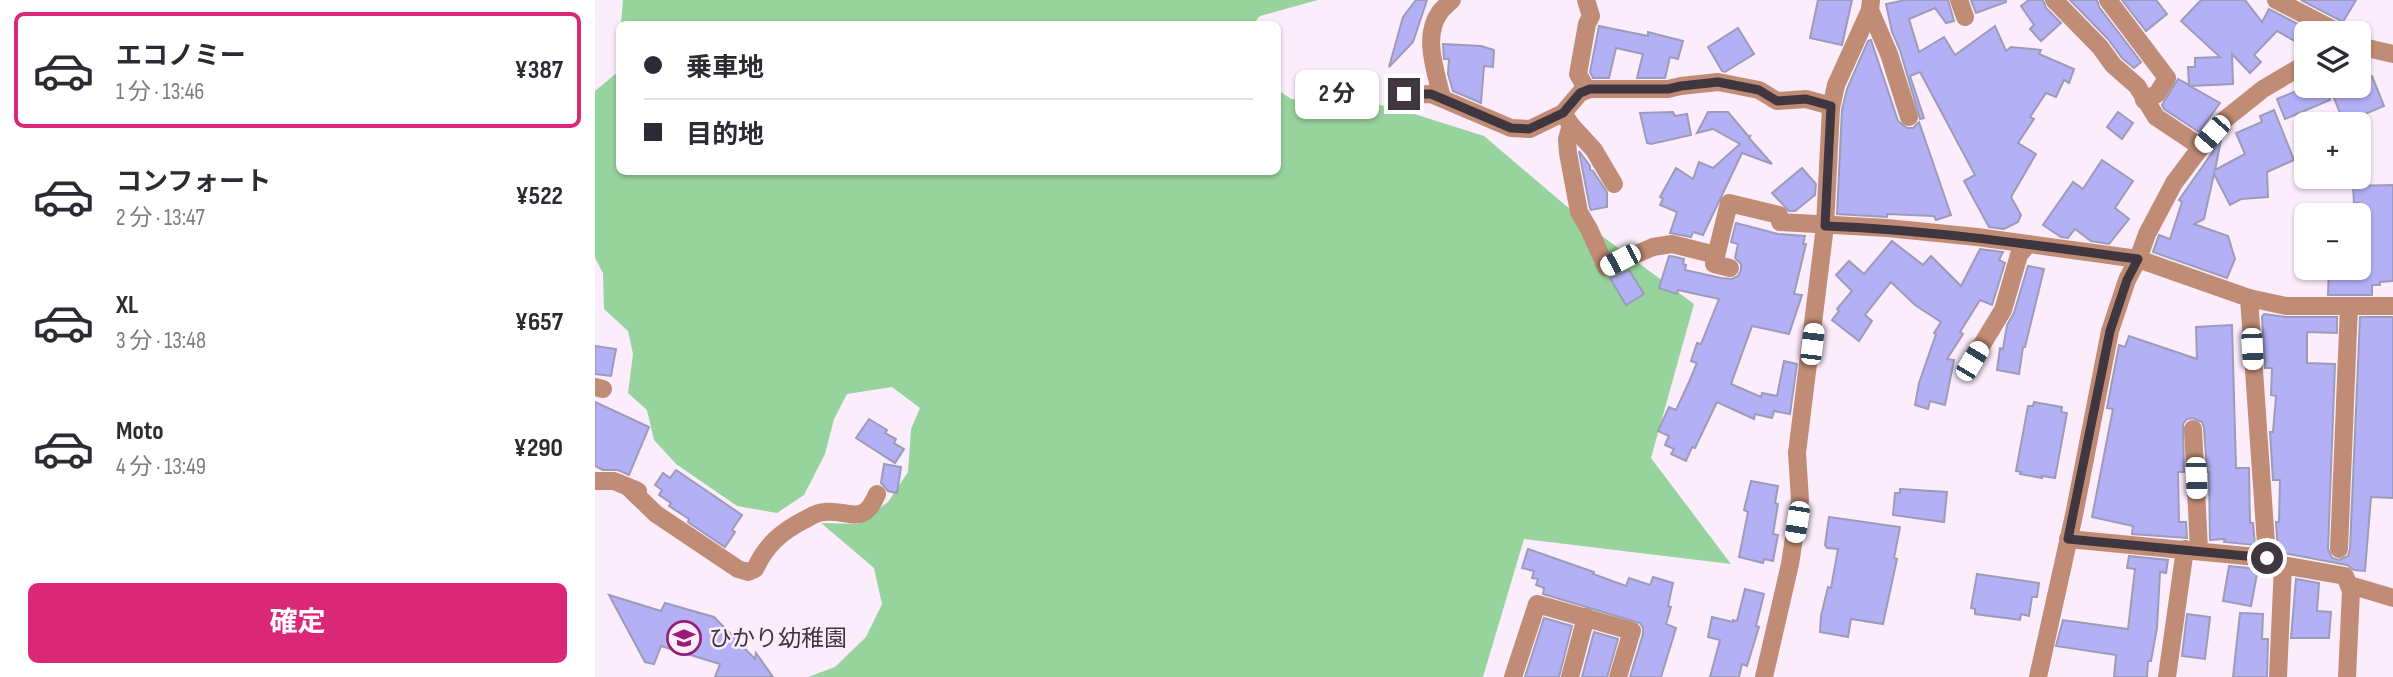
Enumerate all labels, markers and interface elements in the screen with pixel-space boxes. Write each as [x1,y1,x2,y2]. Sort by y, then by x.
map controls [2294,21,2371,280]
button: layers [2294,21,2371,98]
icon: car [32,39,95,102]
text: エコノミー [116,41,246,72]
text: 乗車地 [686,53,764,84]
text: ¥387 [514,55,563,86]
callout: 2 分 [1295,70,1379,119]
text: 1 分 · 13:46 [116,78,204,106]
route end [1388,78,1420,110]
text: 2 分 [1319,80,1355,108]
car [2191,111,2234,157]
button: + [2294,112,2371,189]
text: 目的地 [686,120,764,151]
icon: car [32,165,95,228]
text: コンフォート [116,167,271,198]
text: ¥522 [515,181,563,212]
button: − [2294,203,2371,280]
text: 2 分 · 13:47 [116,204,205,232]
car [1597,241,1644,279]
text: XL [116,290,138,321]
icon: car [32,291,95,354]
text: ¥657 [515,307,563,338]
car [1800,322,1825,366]
text: 3 分 · 13:48 [116,327,206,355]
car [2241,327,2264,371]
car [1953,338,1992,384]
text: Moto [116,416,164,447]
icon: car [32,417,95,480]
text: ¥290 [514,433,563,464]
text: 4 分 · 13:49 [116,453,206,481]
car [2185,457,2208,499]
car [1784,500,1811,544]
route start [2251,542,2283,574]
button: 確定 [28,583,567,663]
school or university icon: ひかり幼稚園 [665,619,703,657]
place label: ひかり幼稚園 [709,625,847,653]

